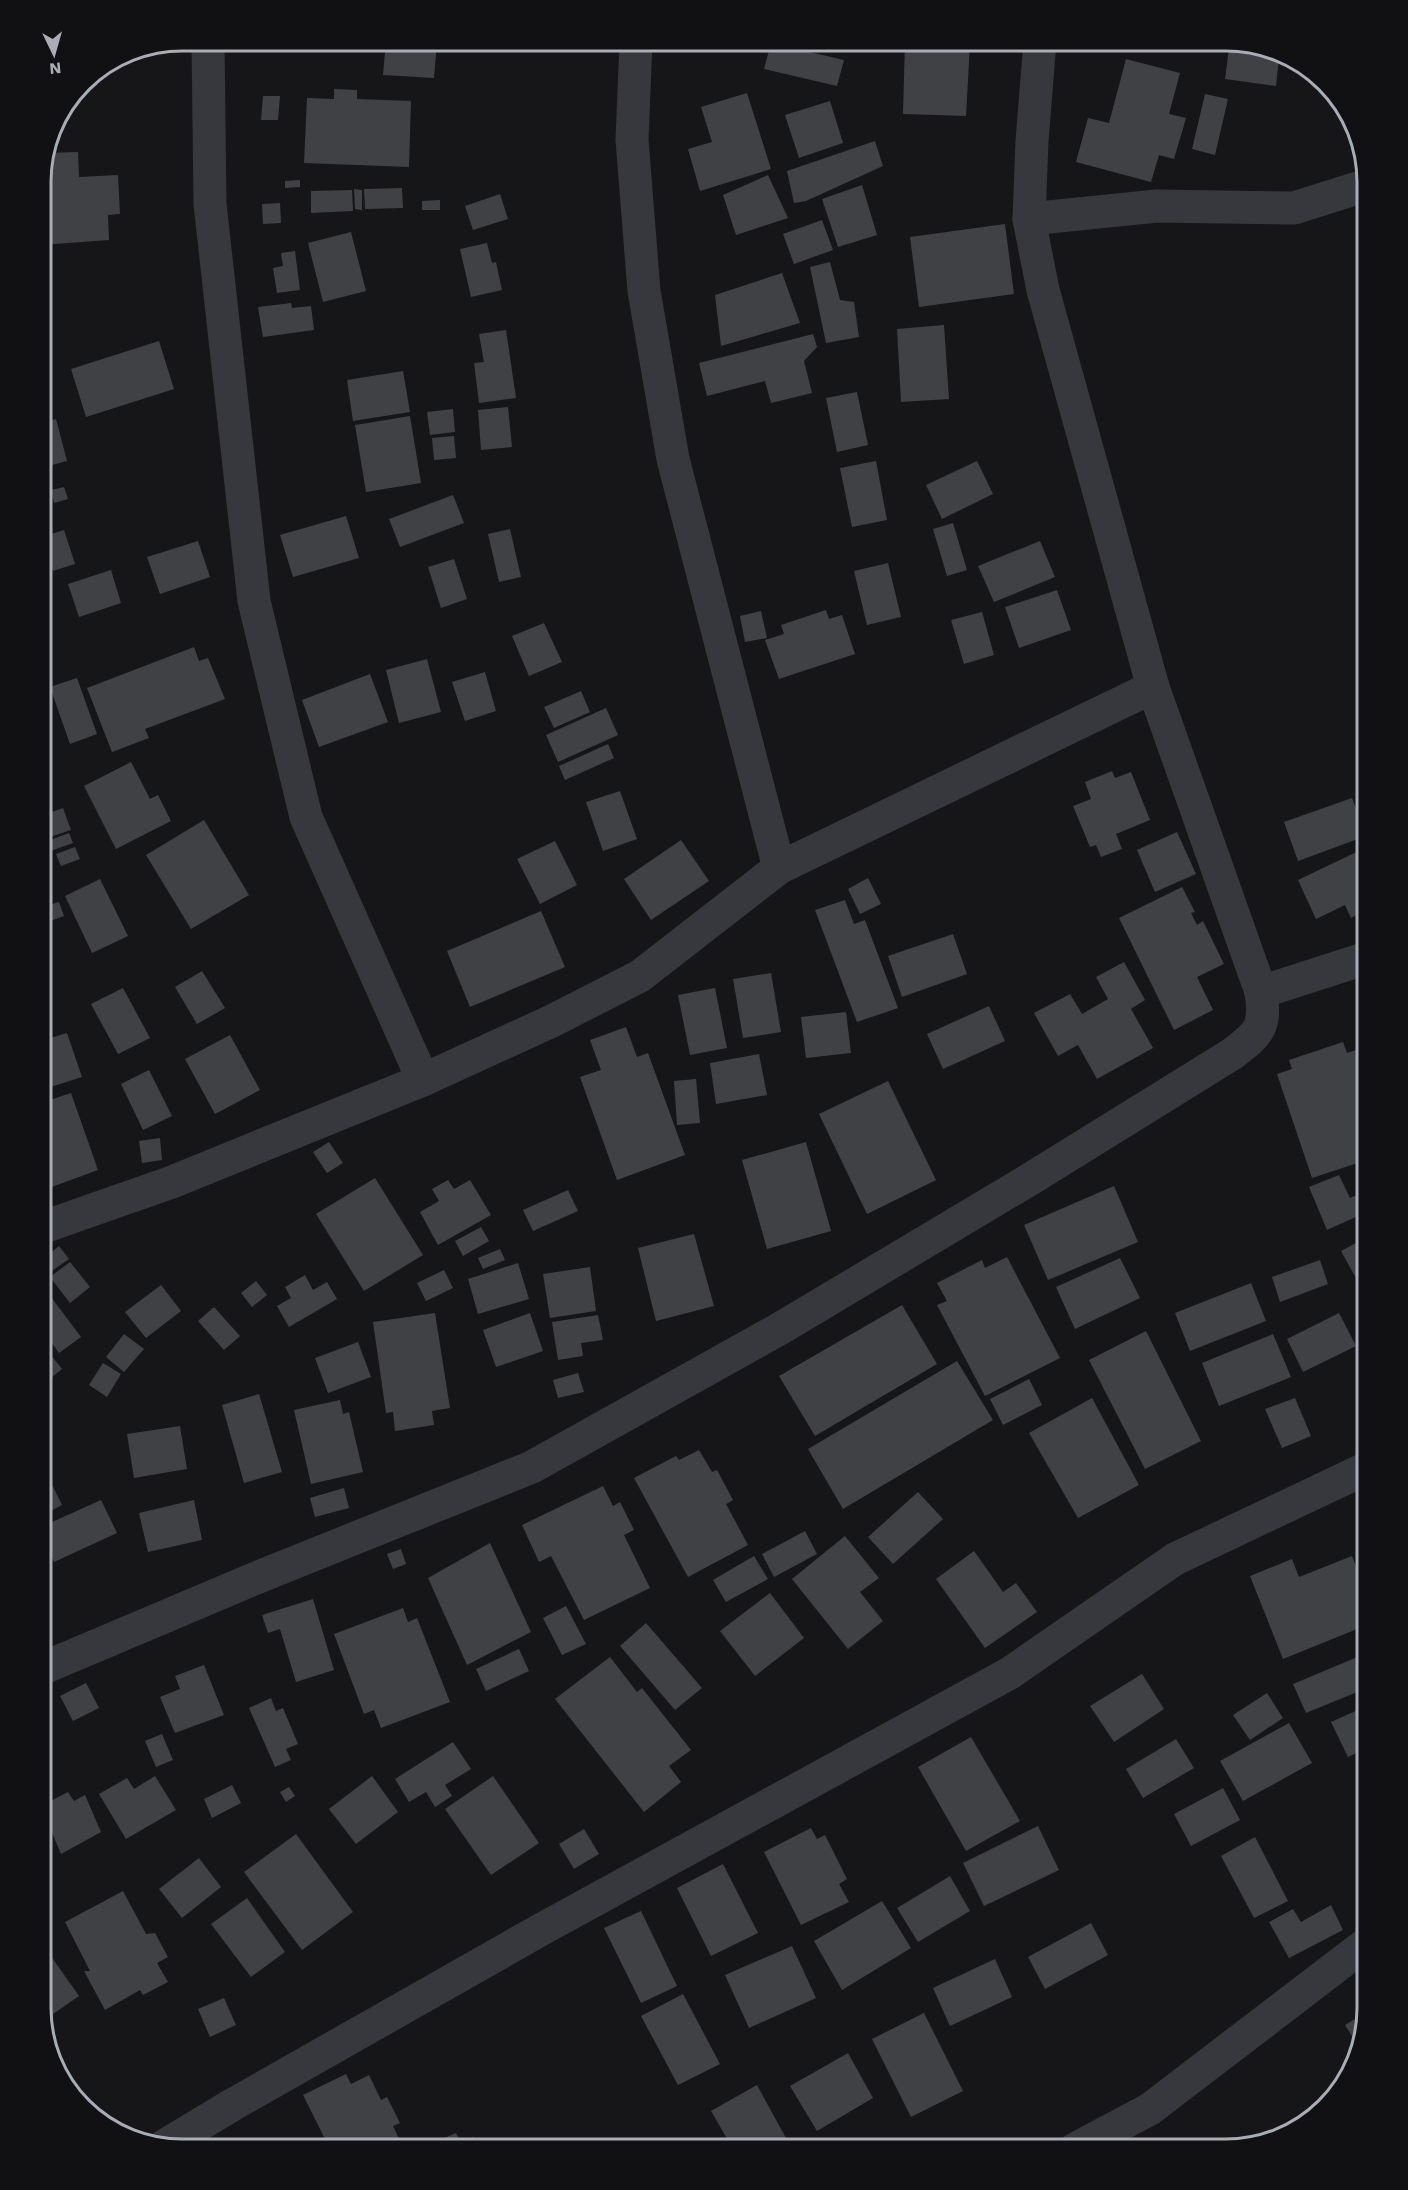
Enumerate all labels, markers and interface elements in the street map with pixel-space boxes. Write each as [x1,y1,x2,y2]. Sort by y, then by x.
north arrow [24,24,84,84]
text: N [49,58,62,78]

